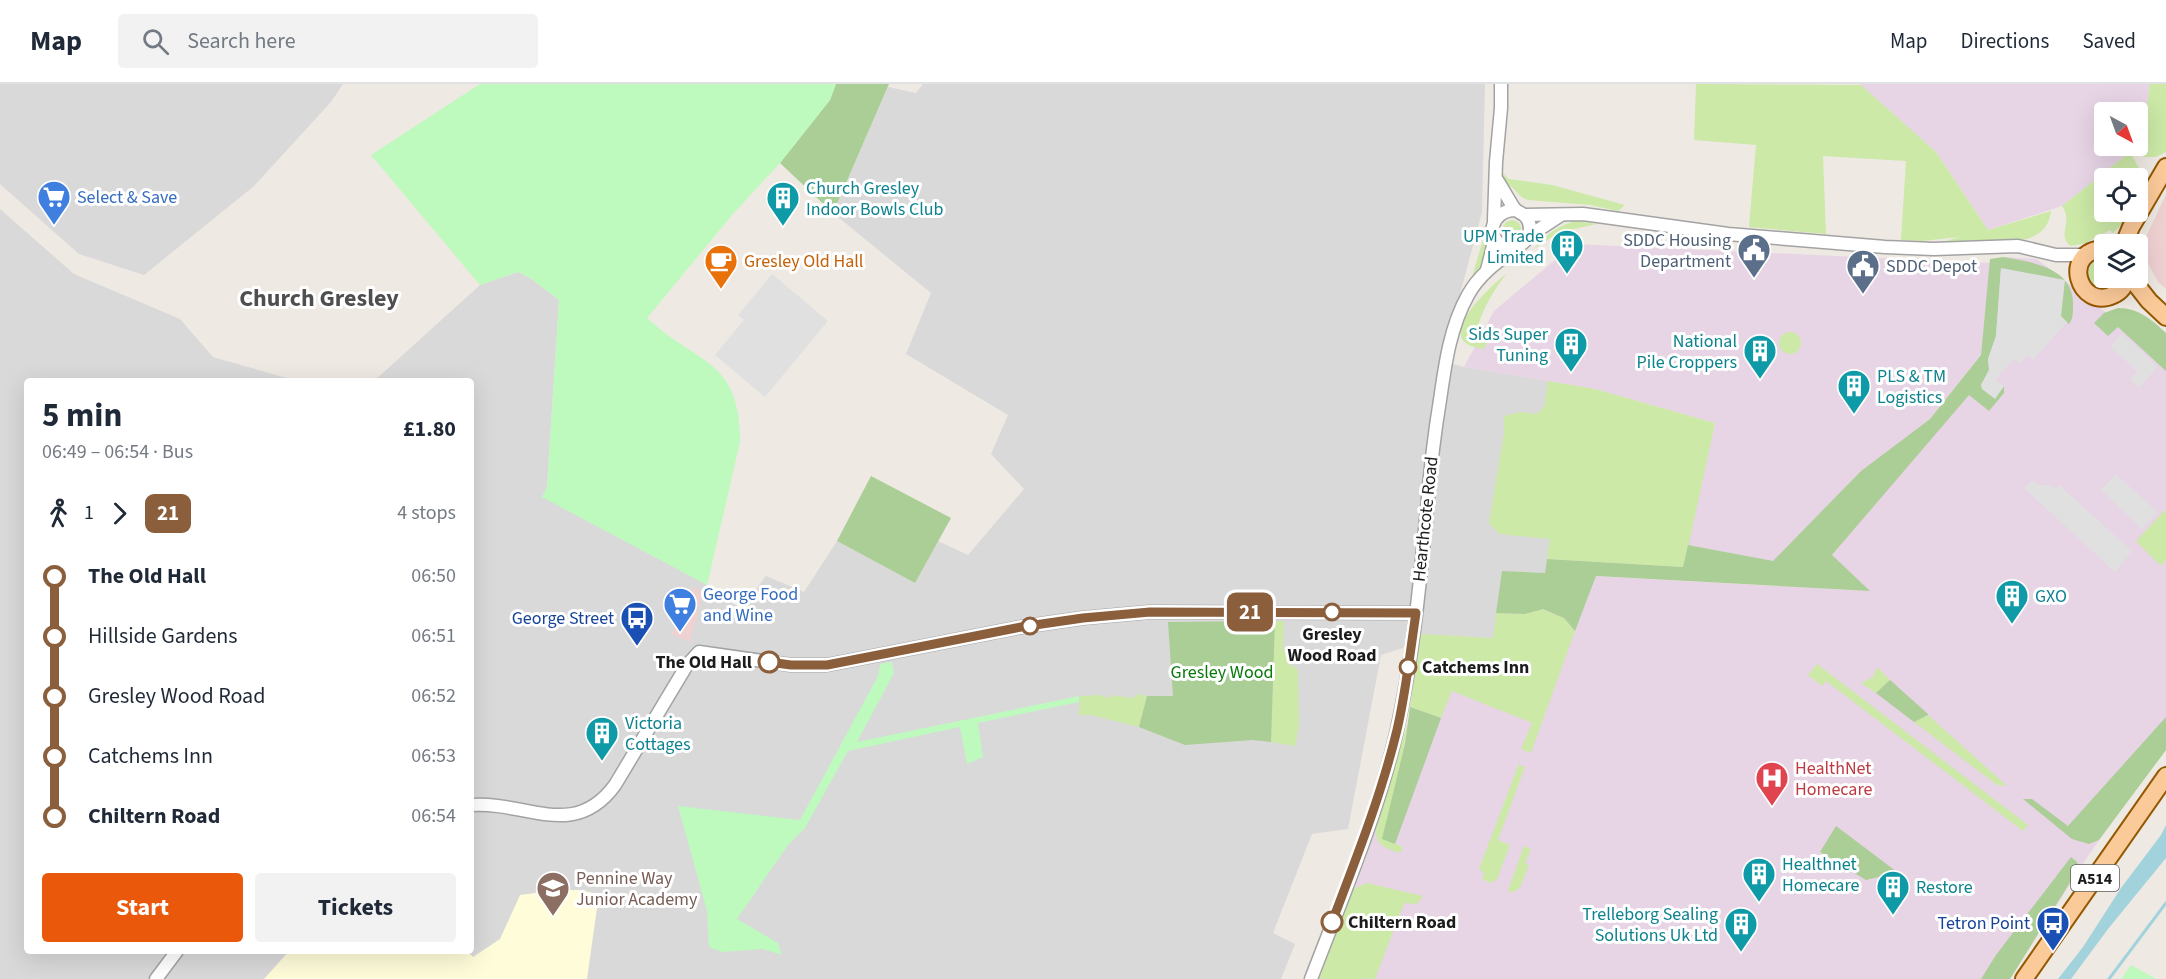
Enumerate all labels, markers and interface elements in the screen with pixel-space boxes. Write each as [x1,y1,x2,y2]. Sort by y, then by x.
search box [118,14,538,68]
text: Map [30,21,82,61]
icon: search [139,25,172,58]
text: Search here [187,25,296,57]
text: Map [1890,26,1928,56]
text: Directions [1961,26,2049,56]
text: Saved [2082,26,2136,56]
north arrow [2094,102,2148,156]
map controls [2094,102,2148,288]
button: locate [2094,168,2148,222]
place label: Church Gresley Indoor Bowls Club [806,176,944,222]
supermarket icon: Select & Save [36,179,72,226]
building icon: Church Gresley Indoor Bowls Club [765,180,801,227]
place label: Select & Save [77,185,177,210]
place label: UPM Trade Limited [1463,224,1544,270]
building icon: UPM Trade Limited [1549,228,1585,275]
place label: SDDC Housing Department [1623,228,1731,274]
public building icon: SDDC Housing Department [1736,232,1772,279]
button: layers [2094,234,2148,288]
cafe icon: Gresley Old Hall [703,243,739,290]
public building icon: SDDC Depot [1845,248,1881,295]
place label: Gresley Old Hall [744,249,863,274]
place label: SDDC Depot [1886,254,1977,279]
district label: Church Gresley [239,281,399,316]
place label: Sids Super Tuning [1468,322,1549,368]
building icon: Sids Super Tuning [1553,326,1589,373]
place label: National Pile Croppers [1637,329,1737,375]
building icon: National Pile Croppers [1742,333,1778,380]
place label: PLS & TM Logistics [1877,364,1946,410]
building icon: PLS & TM Logistics [1836,368,1872,415]
text: 5 min [42,392,122,439]
text: £1.80 [403,413,456,445]
text: 06:49 – 06:54 · Bus [42,438,193,466]
street label: Hearthcote Road [1406,455,1445,583]
icon: walk [42,497,75,530]
icon: forward [103,497,136,530]
text: 21 [157,498,179,528]
text: 1 [84,499,94,527]
text: 4 stops [397,499,456,527]
text: The Old Hall [88,560,206,592]
text: 06:50 [411,562,456,590]
building icon: GXO [1994,578,2030,625]
place label: George Food and Wine [703,582,798,628]
place label: GXO [2035,584,2067,609]
supermarket icon: George Food and Wine [662,586,698,633]
line badge: 21 [1223,592,1277,632]
text: 21 [1239,597,1261,627]
bus stop icon: George Street [619,600,655,647]
marker: Gresley Wood Road [1323,603,1341,621]
place label: George Street [512,606,614,631]
unlabelled marker [1021,617,1039,635]
text: Hillside Gardens [88,620,238,652]
text: 06:51 [411,622,456,650]
place label: Gresley Wood Road [1288,622,1376,668]
place label: The Old Hall [656,650,752,675]
marker: The Old Hall [758,651,780,673]
place label: Catchems Inn [1422,655,1529,680]
marker: Catchems Inn [1399,658,1417,676]
park label: Gresley Wood [1171,660,1273,685]
text: Gresley Wood Road [88,680,265,712]
text: 06:52 [411,682,456,710]
place label: Victoria Cottages [625,711,691,757]
building icon: Victoria Cottages [584,715,620,762]
text: Catchems Inn [88,740,213,772]
text: 06:53 [411,742,456,770]
place label: HealthNet Homecare [1795,756,1873,802]
hospital icon: HealthNet Homecare [1754,760,1790,807]
text: Chiltern Road [88,800,220,832]
text: 06:54 [411,802,456,830]
place label: Healthnet Homecare [1782,852,1860,898]
building icon: Healthnet Homecare [1741,856,1777,903]
road number: A514 [2071,865,2119,891]
place label: Pennine Way Junior Academy [576,866,698,912]
building icon: Restore [1875,869,1911,916]
school or university icon: Pennine Way Junior Academy [535,870,571,917]
button: Start [42,873,243,942]
button: Tickets [255,873,456,942]
place label: Restore [1916,875,1973,900]
place label: Trelleborg Sealing Solutions Uk Ltd [1582,902,1718,948]
bus stop icon: Tetron Point [2035,905,2071,952]
building icon: Trelleborg Sealing Solutions Uk Ltd [1723,906,1759,953]
place label: Chiltern Road [1348,910,1456,935]
marker: Chiltern Road [1321,911,1343,933]
place label: Tetron Point [1938,911,2030,936]

